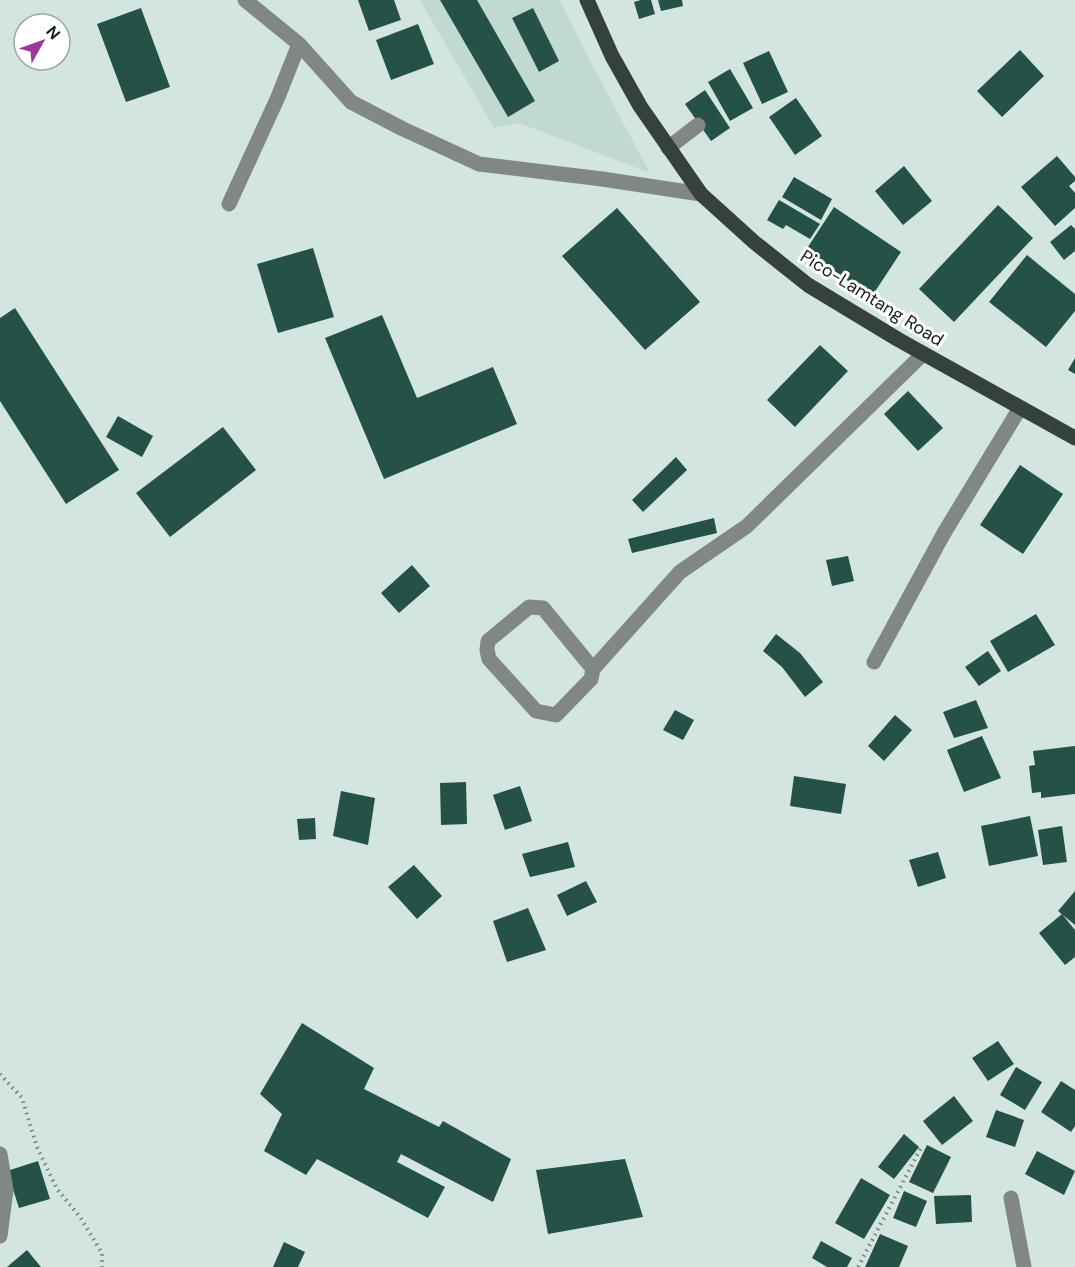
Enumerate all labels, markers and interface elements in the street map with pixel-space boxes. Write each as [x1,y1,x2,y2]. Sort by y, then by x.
north arrow [12,12,72,72]
text: N [41,21,65,44]
street label: Pico-Lamtang Road [796,244,948,352]

